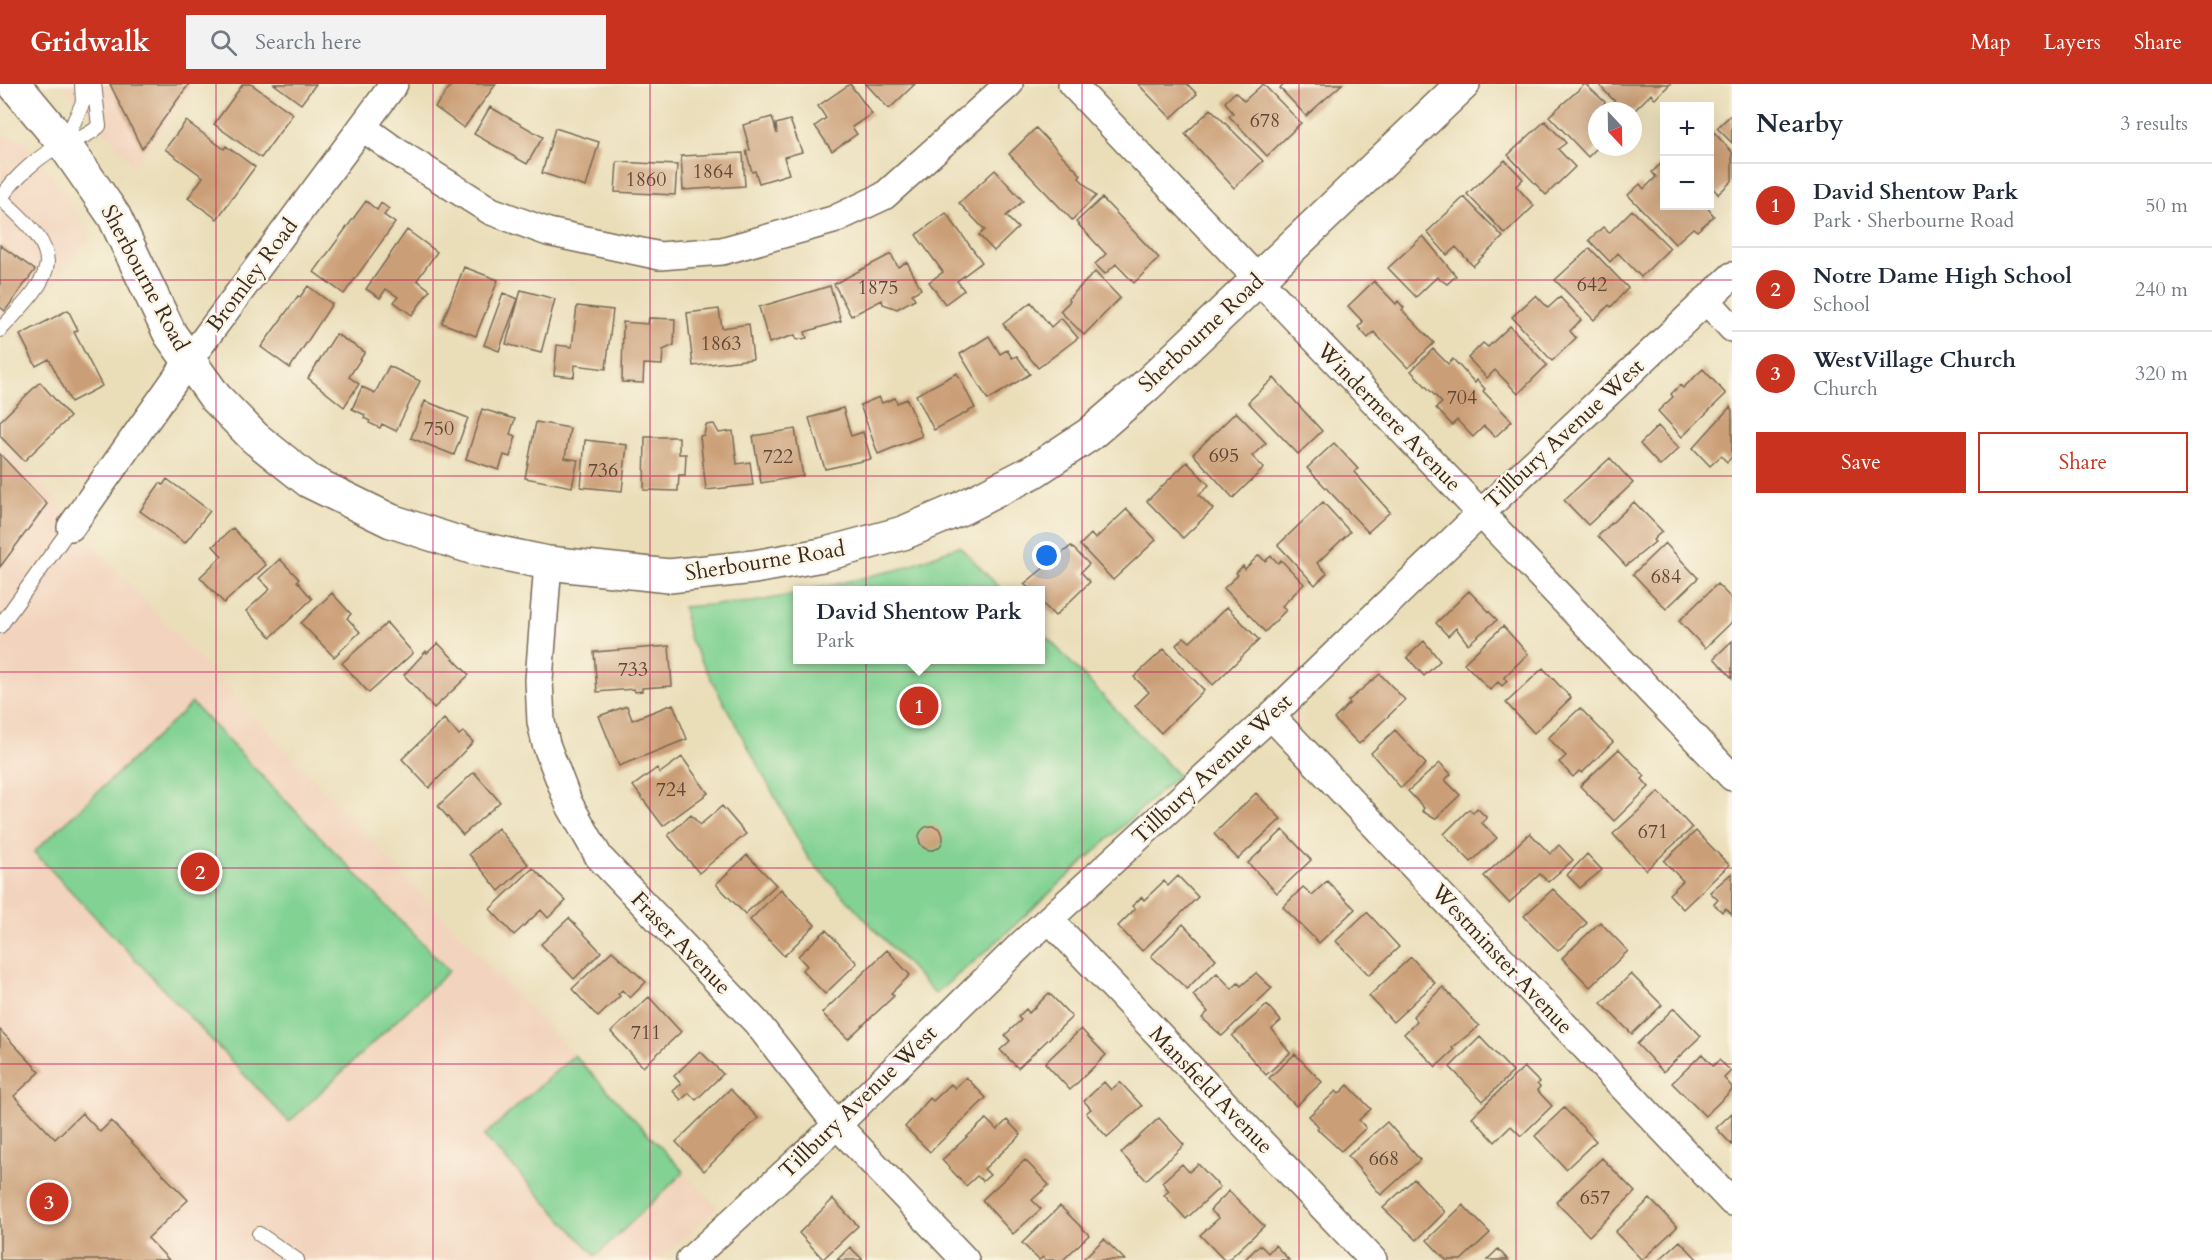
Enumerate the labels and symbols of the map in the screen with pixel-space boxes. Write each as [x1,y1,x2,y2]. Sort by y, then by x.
north arrow [1588,102,1642,156]
house number: 678 [1250,107,1280,134]
house number: 1864 [693,158,733,185]
house number: 1860 [626,166,666,193]
street label: Sherbourne Road [94,200,196,357]
street label: Bromley Road [199,212,305,338]
street label: Sherbourne Road [1132,267,1271,399]
house number: 642 [1577,271,1607,298]
house number: 1875 [858,274,898,301]
house number: 1863 [701,330,741,357]
street label: Windermere Avenue [1309,335,1468,498]
street label: Tillbury Avenue West [1477,352,1651,516]
house number: 704 [1447,384,1477,411]
house number: 750 [424,415,454,442]
house number: 695 [1209,442,1239,469]
house number: 722 [763,443,793,470]
house number: 736 [588,457,618,484]
street label: Sherbourne Road [683,533,847,588]
your location [1032,541,1061,570]
house number: 684 [1651,563,1681,590]
house number: 733 [618,656,648,683]
pin: 1 [900,684,938,728]
street label: Tillbury Avenue West [1125,687,1299,851]
house number: 724 [656,776,686,803]
house number: 671 [1638,818,1668,845]
pin: 2 [180,850,220,894]
street label: Westminster Avenue [1424,877,1580,1041]
street label: Fraser Avenue [624,885,738,1001]
house number: 711 [631,1019,661,1046]
street label: Tillbury Avenue West [772,1019,944,1185]
street label: Mansfield Avenue [1142,1020,1280,1160]
house number: 668 [1369,1145,1399,1172]
pin: 3 [29,1180,68,1224]
house number: 657 [1580,1184,1610,1211]

